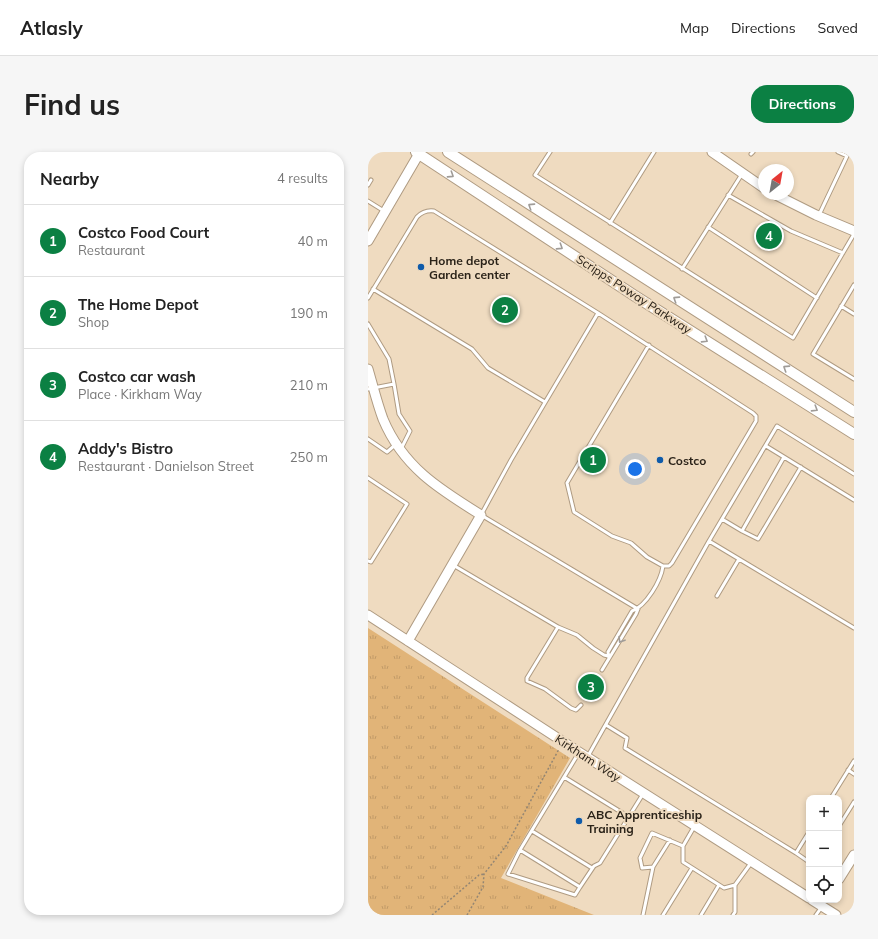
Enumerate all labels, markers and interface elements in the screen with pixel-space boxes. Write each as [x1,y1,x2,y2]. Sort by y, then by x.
text: Atlasly [20,16,83,40]
text: Map [680,19,709,37]
text: Directions [731,19,796,37]
text: Saved [818,19,858,37]
button: Directions [751,85,854,123]
text: Find us [24,87,120,122]
north arrow [758,164,794,200]
text: Nearby [40,168,99,189]
text: 4 results [277,170,328,186]
one-way arrow [447,170,454,177]
one-way arrow [528,203,535,210]
pin: 4 [756,221,782,251]
text: Costco Food Court [78,223,209,242]
text: 1 [49,233,57,249]
text: 40 m [298,233,328,249]
text: Restaurant [78,242,145,258]
one-way arrow [556,242,563,249]
street label: Scripps Poway Parkway [574,251,695,337]
place label: Home depot Garden center [429,253,510,282]
marker: Home depot Garden center [416,262,426,272]
text: The Home Depot [78,295,198,314]
pin: 2 [492,295,518,325]
one-way arrow [673,296,680,303]
text: 2 [49,305,57,321]
text: 190 m [290,305,328,321]
text: Shop [78,314,109,330]
one-way arrow [701,335,708,342]
one-way arrow [783,366,790,373]
text: Costco car wash [78,367,196,386]
text: 3 [49,377,57,393]
text: 210 m [290,377,328,393]
text: Place · Kirkham Way [78,386,202,402]
one-way arrow [810,404,817,411]
text: Addy's Bistro [78,439,173,458]
pin: 1 [580,445,606,475]
text: 4 [49,449,57,465]
text: 250 m [290,449,328,465]
place label: Costco [668,453,706,468]
marker: Costco [655,455,665,465]
text: Restaurant · Danielson Street [78,458,254,474]
your location [625,459,645,479]
one-way arrow [618,636,625,643]
pin: 3 [578,672,604,702]
street label: Kirkham Way [552,731,624,785]
map controls [806,795,842,903]
button: + [806,795,842,831]
place label: ABC Apprenticeship Training [587,807,702,836]
marker: ABC Apprenticeship Training [574,816,584,826]
button: − [806,831,842,867]
button: locate [806,867,842,903]

